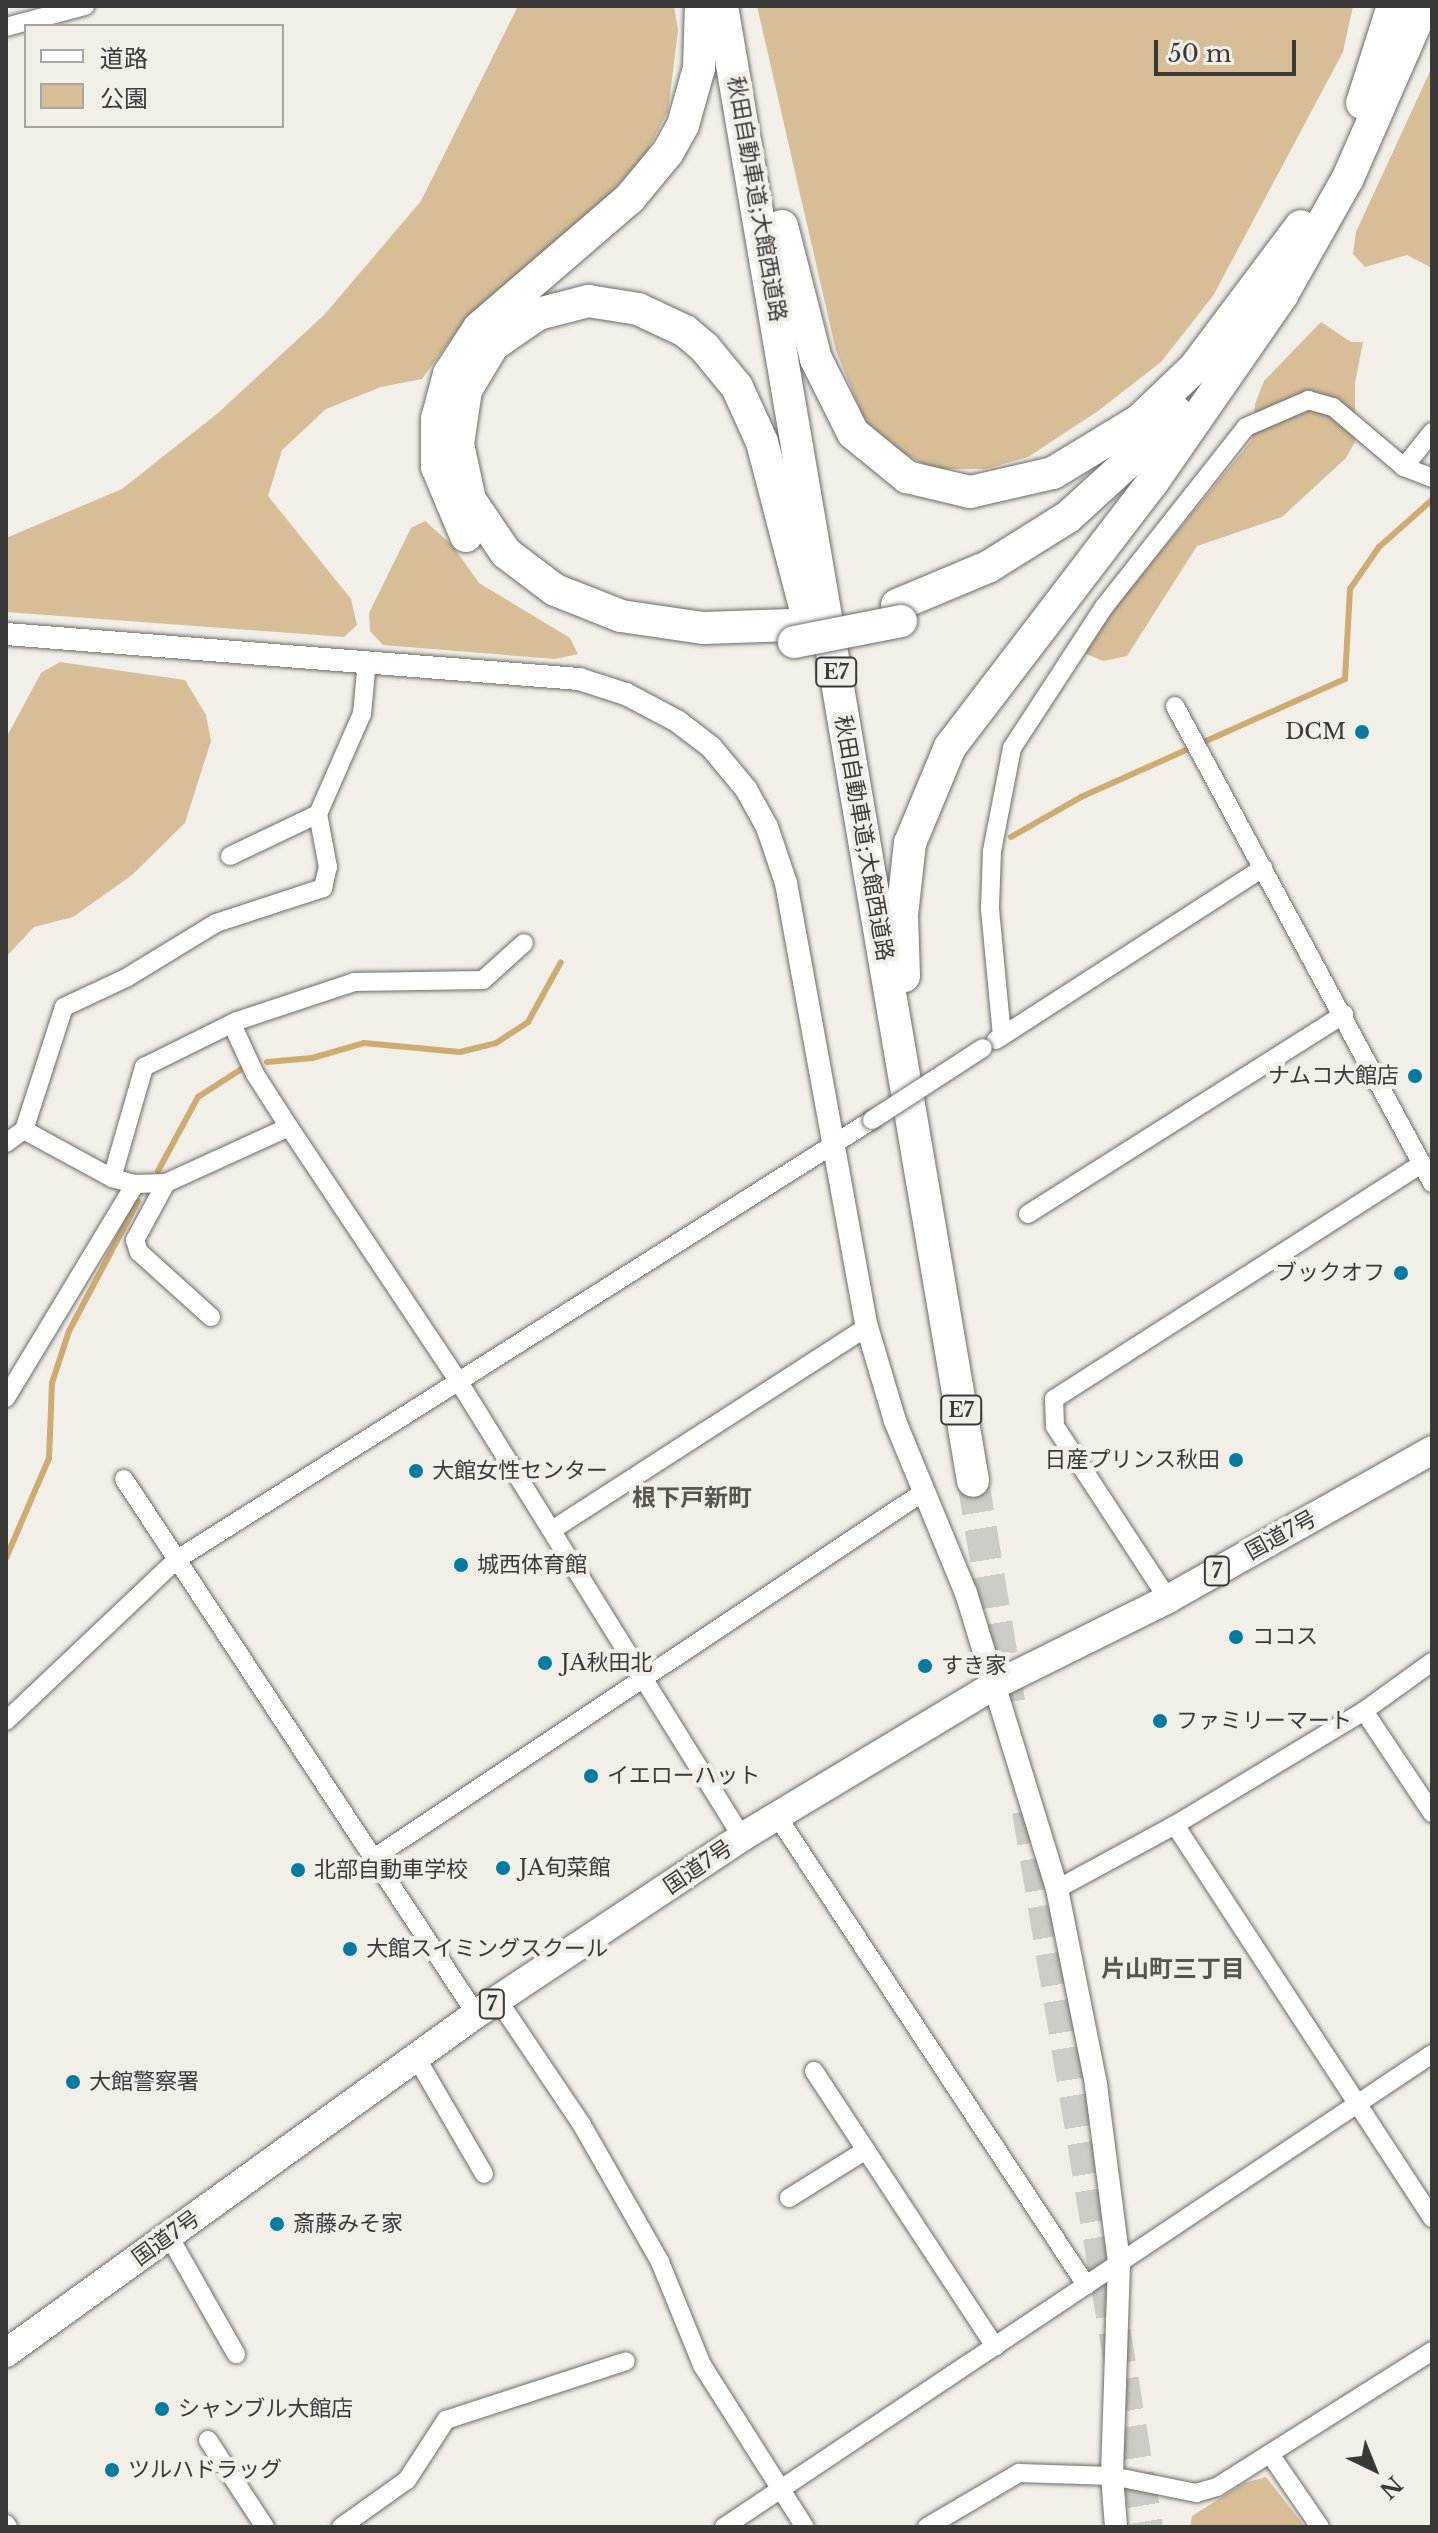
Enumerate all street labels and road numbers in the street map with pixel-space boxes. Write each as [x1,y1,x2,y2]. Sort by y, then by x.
street label: 秋田自動車道;大館西道路 [722,74,792,324]
road number: E7 [814,656,858,688]
street label: 秋田自動車道;大館西道路 [829,713,899,963]
road number: E7 [939,1394,983,1426]
street label: 国道7号 [1241,1505,1321,1565]
road number: 7 [1203,1555,1231,1587]
street label: 国道7号 [659,1835,737,1899]
road number: 7 [478,1988,506,2020]
street label: 国道7号 [127,2205,205,2271]

